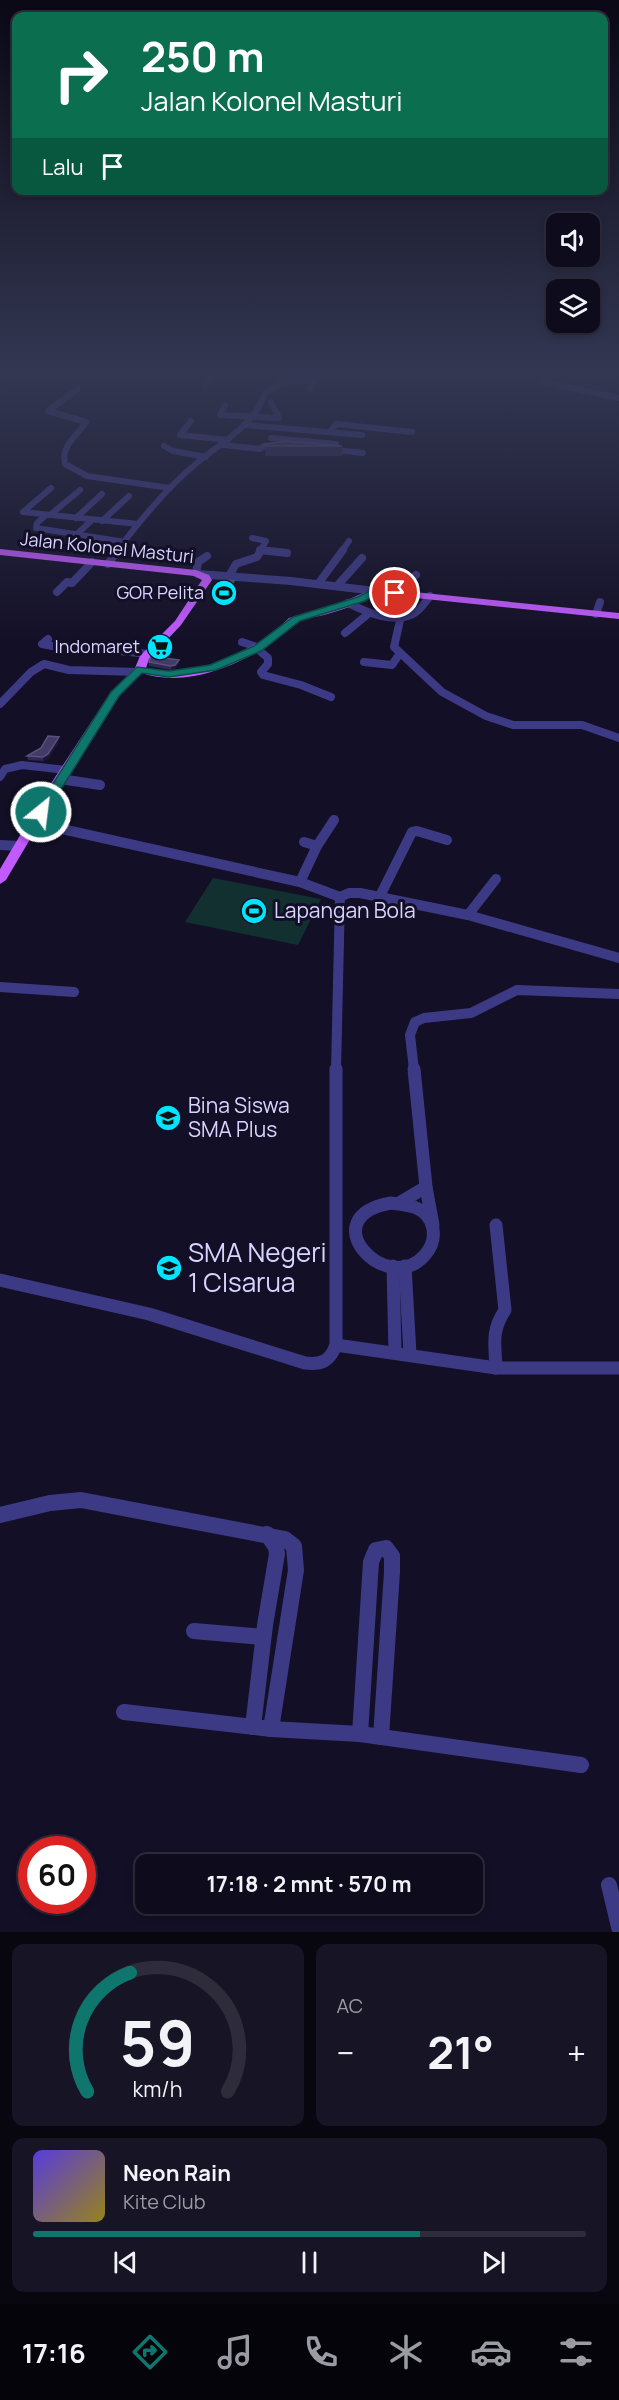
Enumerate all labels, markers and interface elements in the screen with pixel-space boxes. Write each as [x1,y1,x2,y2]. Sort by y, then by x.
text: 250 m [141,27,264,85]
icon: right [42,36,120,114]
text: Jalan Kolonel Masturi [141,82,403,119]
icon: arrive [96,150,129,183]
text: Lalu [42,152,84,182]
map controls [546,213,600,333]
button: sound [546,213,600,267]
button: layers [546,279,600,333]
street label: Jalan Kolonel Masturi [19,526,195,568]
pin [369,567,420,618]
icon: arrive [378,576,411,609]
sports icon: GOR Pelita [209,578,239,608]
place label: GOR Pelita [116,580,204,604]
supermarket icon: Indomaret [145,632,175,662]
place label: Indomaret [55,634,140,658]
position arrow [9,780,73,844]
sports icon: Lapangan Bola [239,896,269,926]
place label: Lapangan Bola [274,896,416,924]
place label: Bina Siswa SMA Plus [188,1091,290,1143]
school or university icon: Bina Siswa SMA Plus [153,1103,183,1133]
place label: SMA Negeri 1 CIsarua [188,1234,327,1300]
school or university icon: SMA Negeri 1 CIsarua [154,1253,184,1283]
speed limit sign: 60 [18,1836,96,1914]
text: 17:18 · 2 mnt · 570 m [206,1869,412,1899]
text: AC [337,1992,363,2019]
text: 59 [120,1999,195,2085]
text: 21° [427,2021,494,2083]
text: − [337,2030,354,2075]
text: + [567,2030,586,2075]
text: km/h [133,2074,183,2103]
text: Neon Rain [123,2158,231,2188]
text: Kite Club [123,2188,206,2215]
icon: previous [109,2246,142,2279]
icon: pause [293,2246,326,2279]
icon: next [477,2246,510,2279]
icon: directions [129,2331,171,2373]
icon: music [214,2331,256,2373]
icon: phone [300,2331,342,2373]
icon: climate [385,2331,427,2373]
icon: car [470,2331,512,2373]
icon: filters [555,2331,597,2373]
text: 17:16 [22,2334,86,2371]

